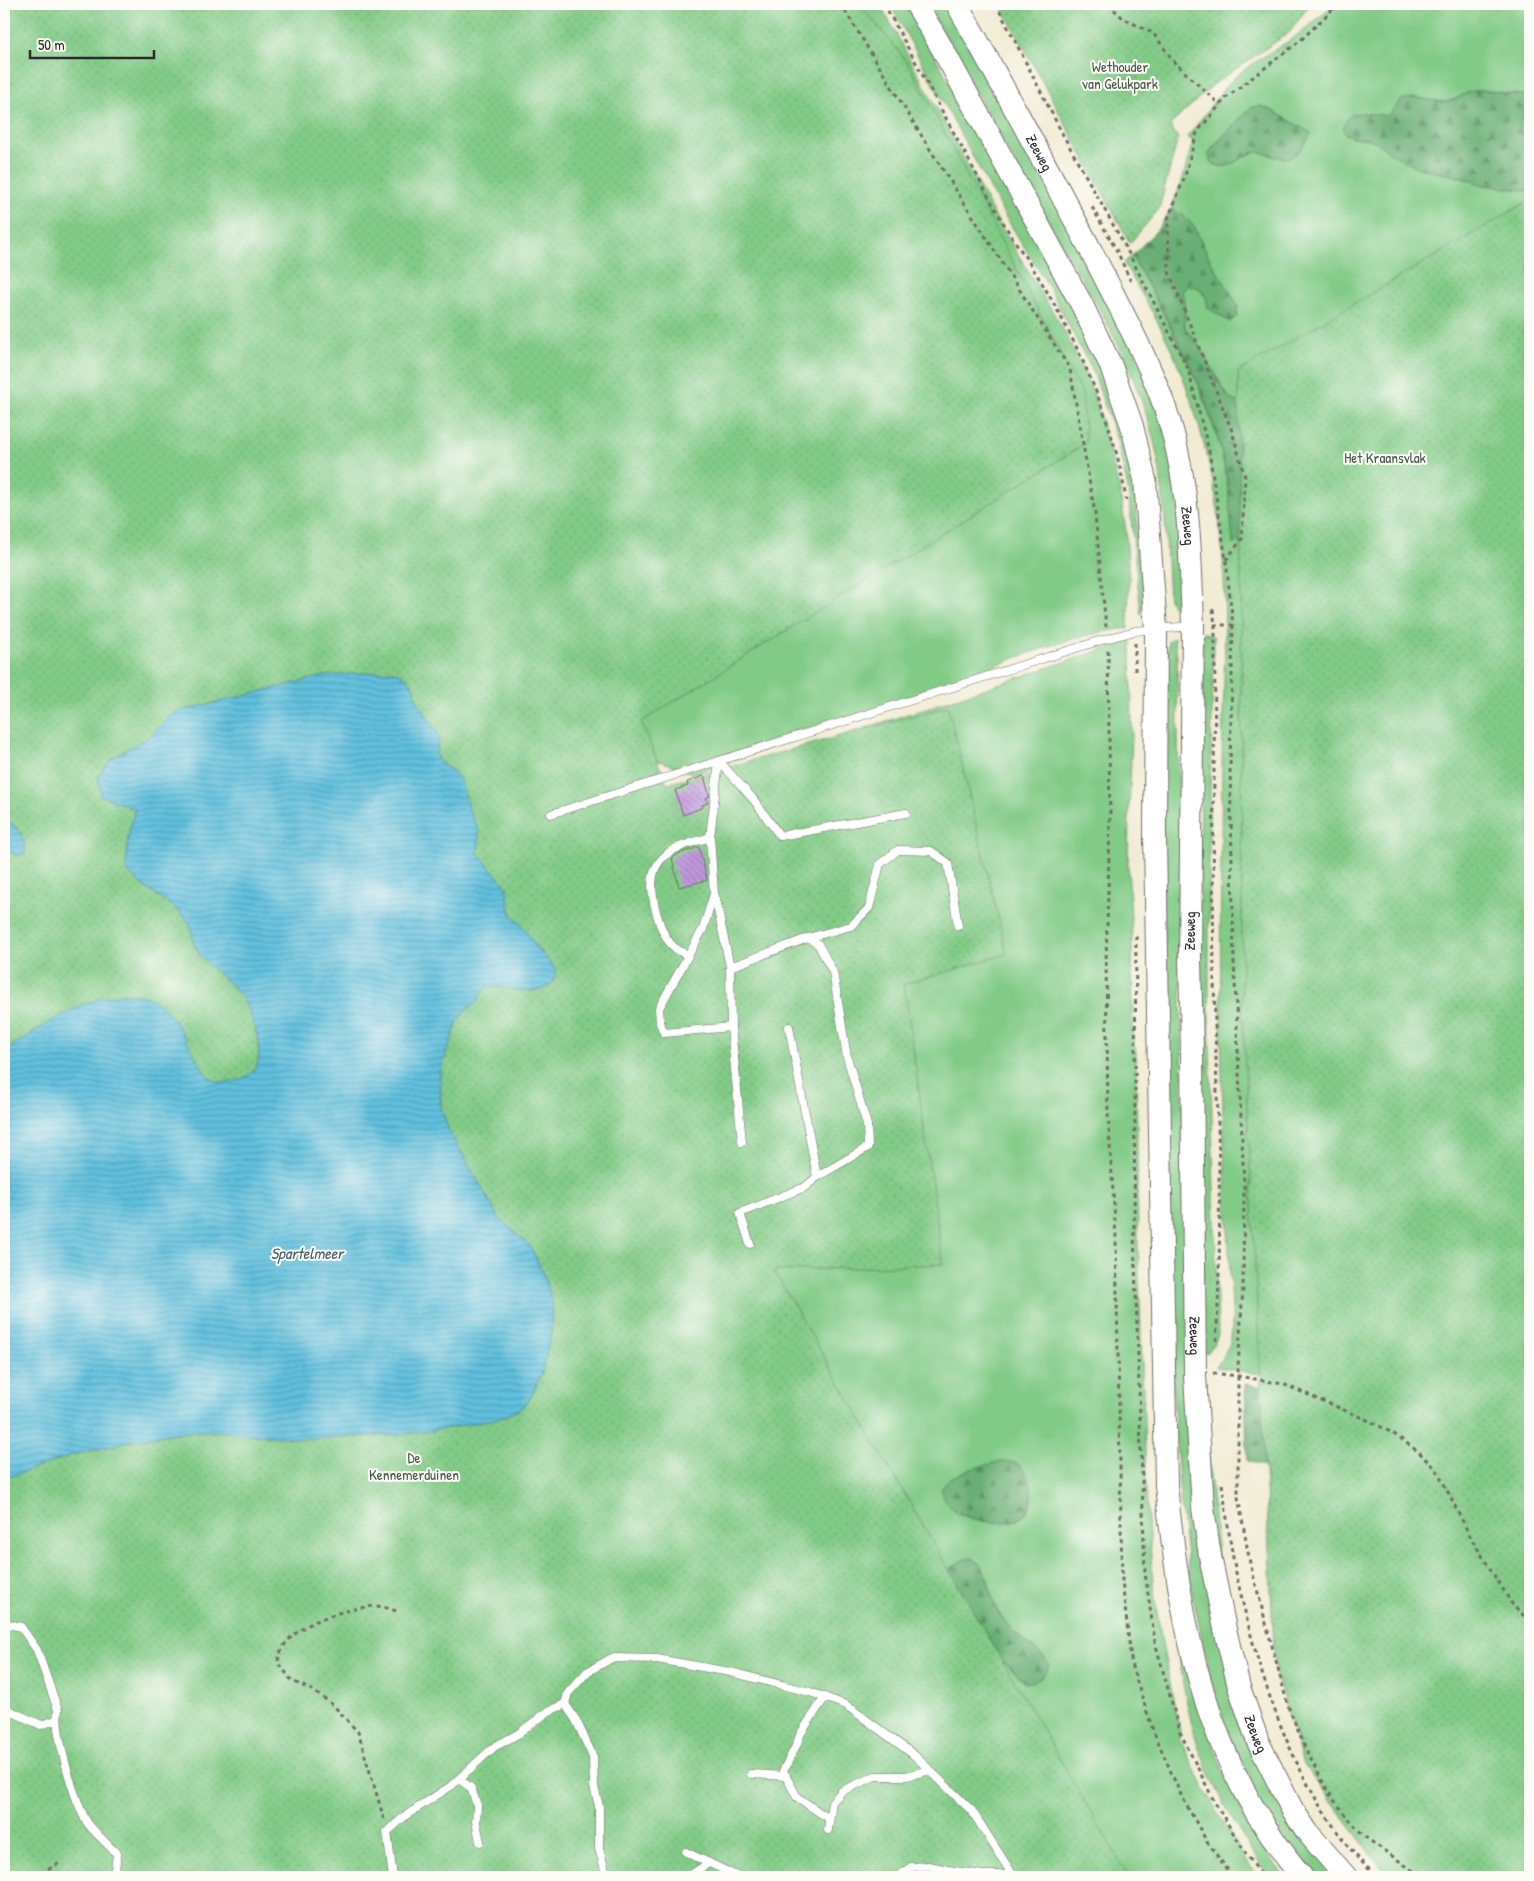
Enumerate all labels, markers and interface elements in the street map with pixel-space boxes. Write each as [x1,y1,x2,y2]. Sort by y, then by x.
scale bar [30,28,154,60]
text: 50 m [38,34,65,55]
park label: Wethouder van Gelukpark [1082,56,1158,94]
street label: Zeeweg [1021,130,1058,175]
park label: Het Kraansvlak [1344,447,1426,468]
street label: Zeeweg [1176,505,1201,546]
street label: Zeeweg [1179,911,1200,951]
water label: Spartelmeer [271,1242,345,1264]
street label: Zeeweg [1184,1316,1206,1356]
park label: De Kennemerduinen [369,1447,459,1485]
street label: Zeeweg [1239,1712,1273,1757]

